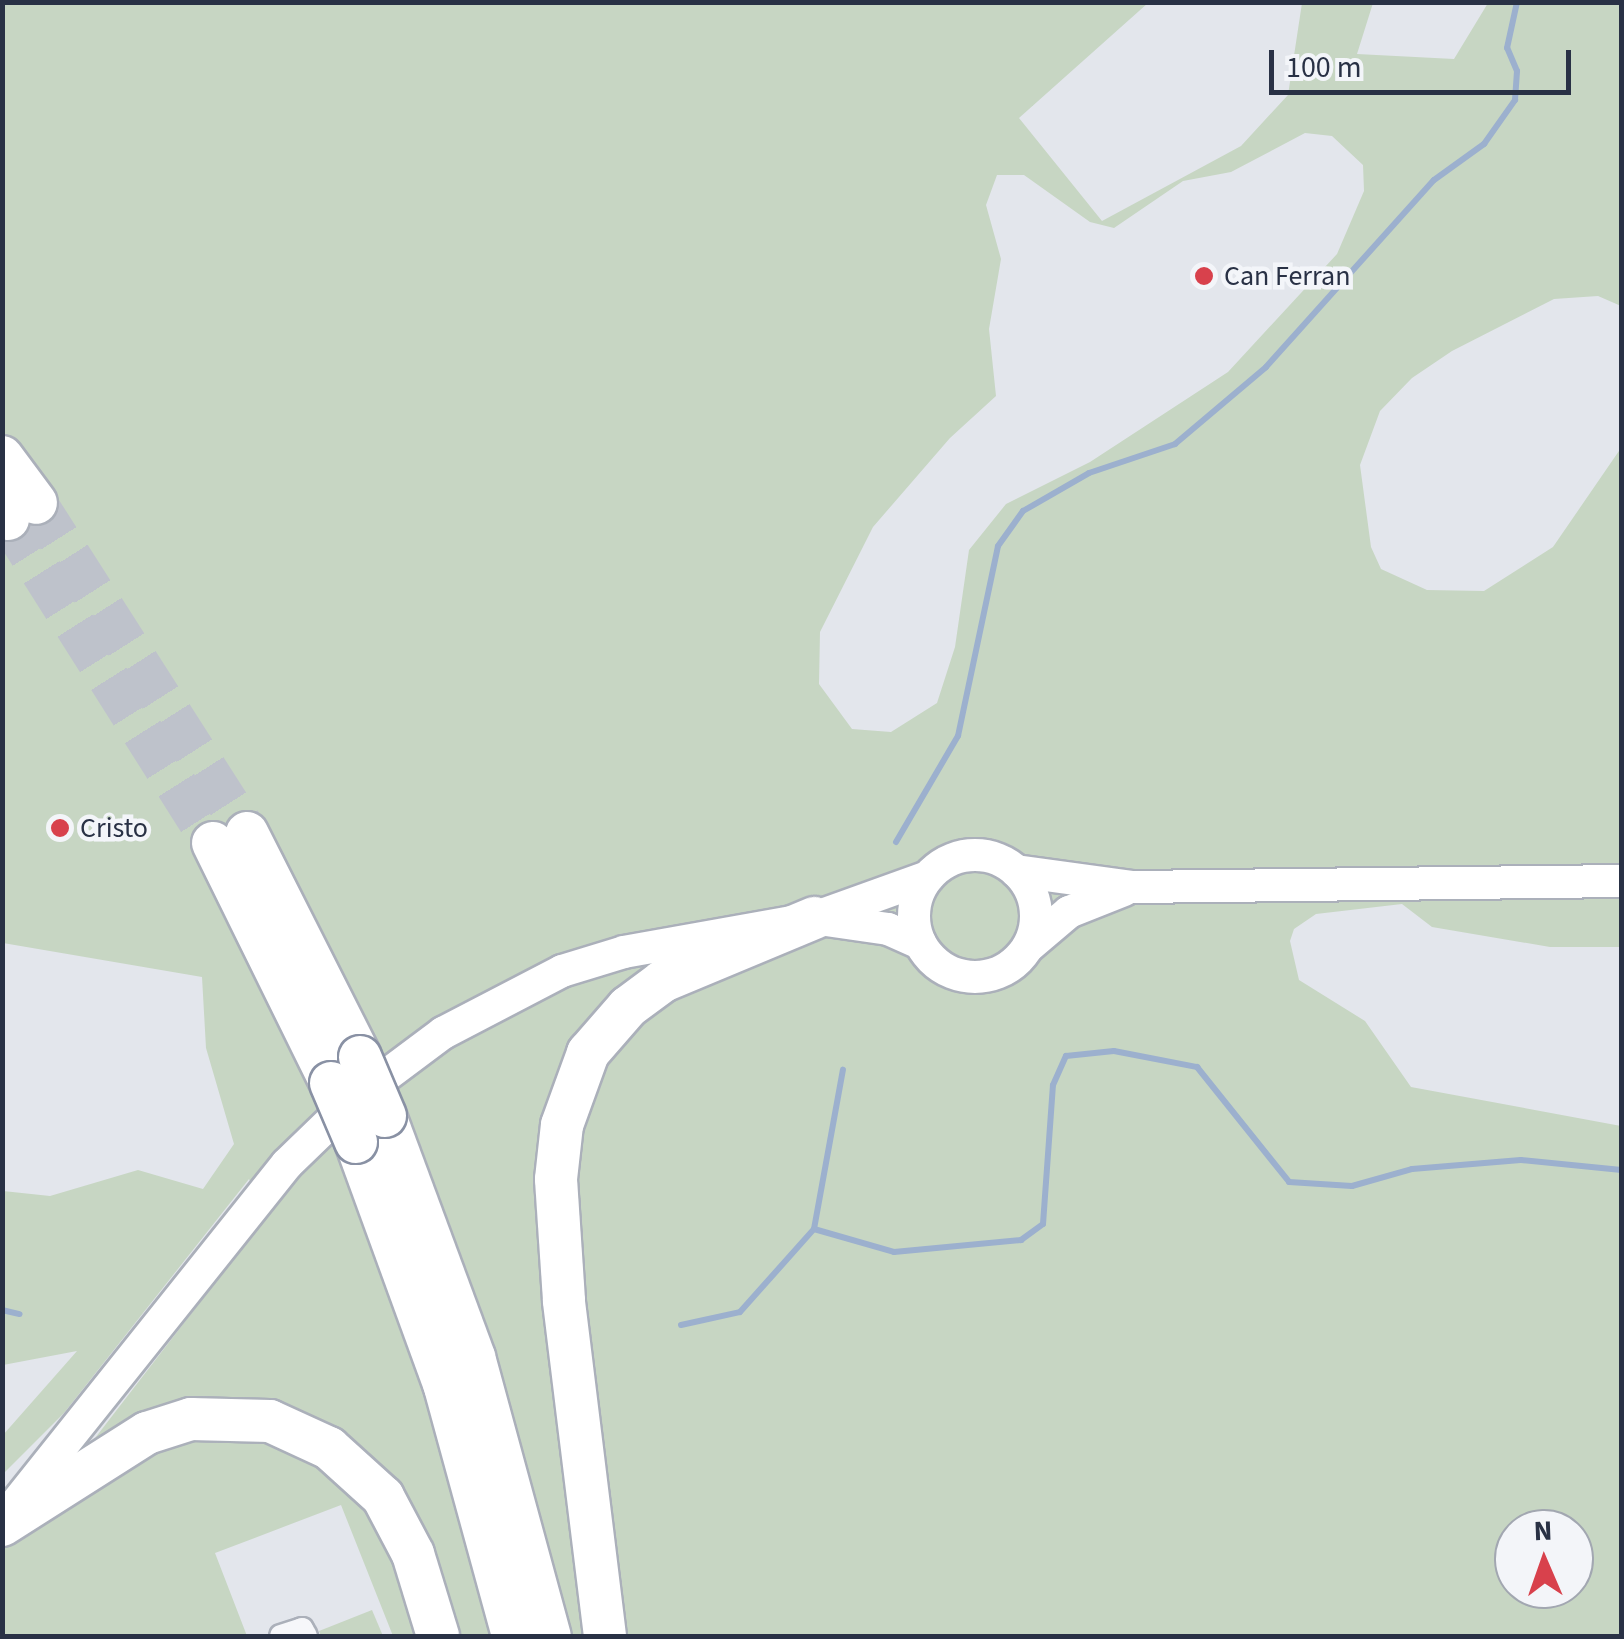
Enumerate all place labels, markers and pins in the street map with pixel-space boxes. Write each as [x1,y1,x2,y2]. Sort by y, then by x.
place label: Can Ferran [1224,259,1351,293]
marker: Can Ferran [1193,265,1215,287]
place label: Cristo [80,811,148,845]
marker: Cristo [49,817,71,839]

